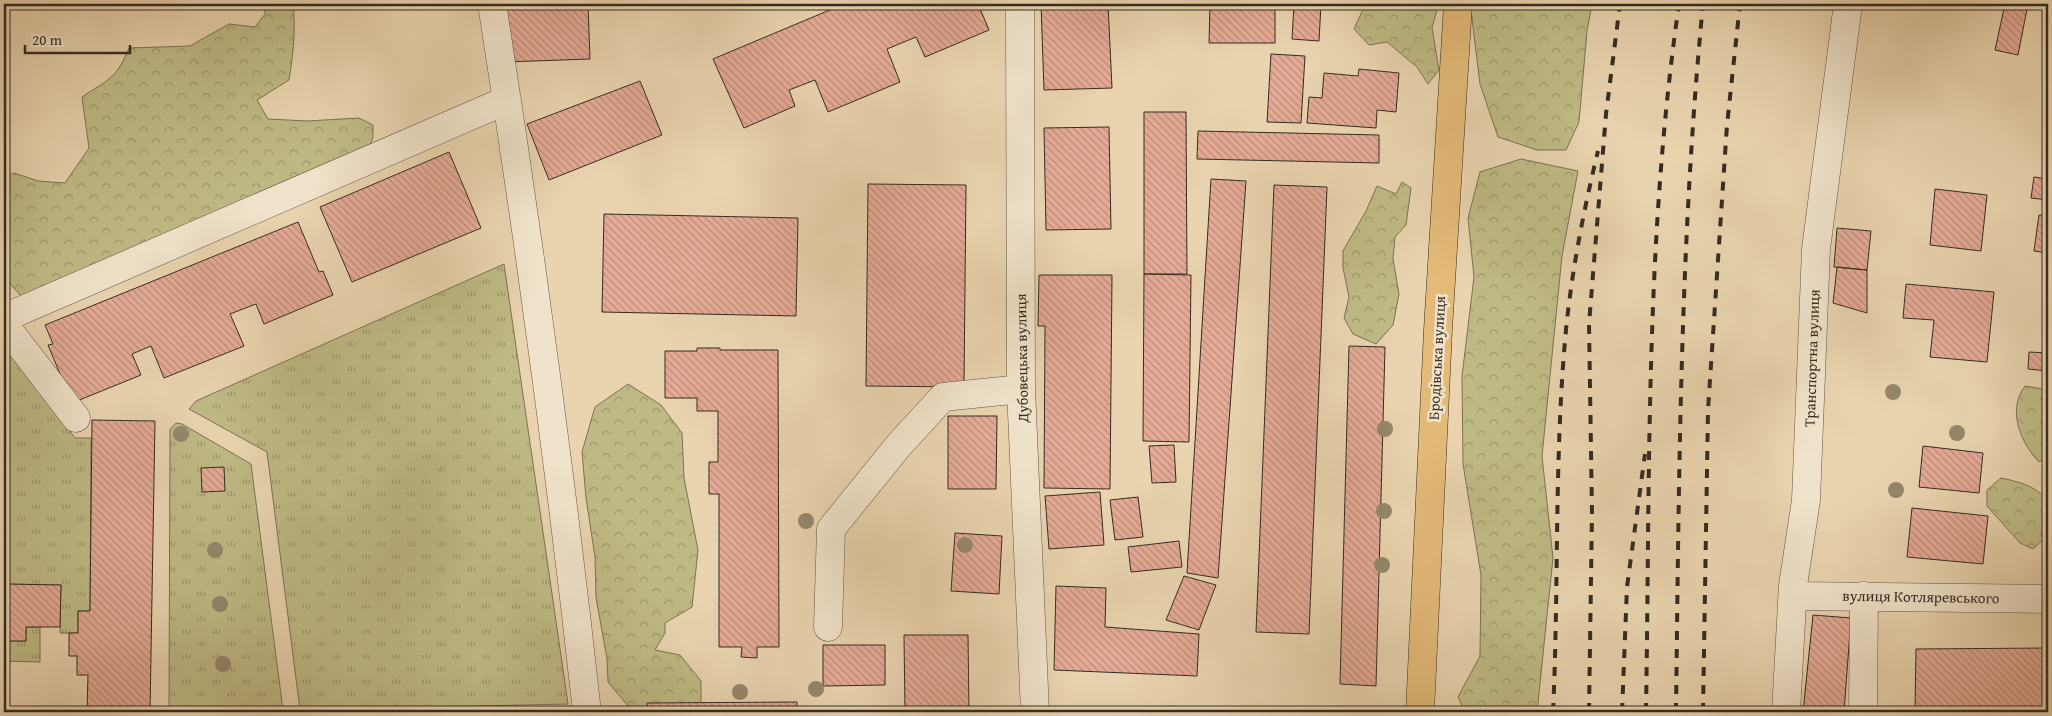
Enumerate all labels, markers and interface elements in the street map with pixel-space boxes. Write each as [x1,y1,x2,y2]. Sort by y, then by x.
scale bar [25,22,130,54]
text: 20 m [32,29,63,50]
street label: Транспортна вулиця [1799,288,1824,427]
street label: Дубовецька вулиця [1010,293,1033,424]
street label: Бродівська вулиця [1423,295,1450,421]
street label: вулиця Котляревського [1842,585,2000,608]

